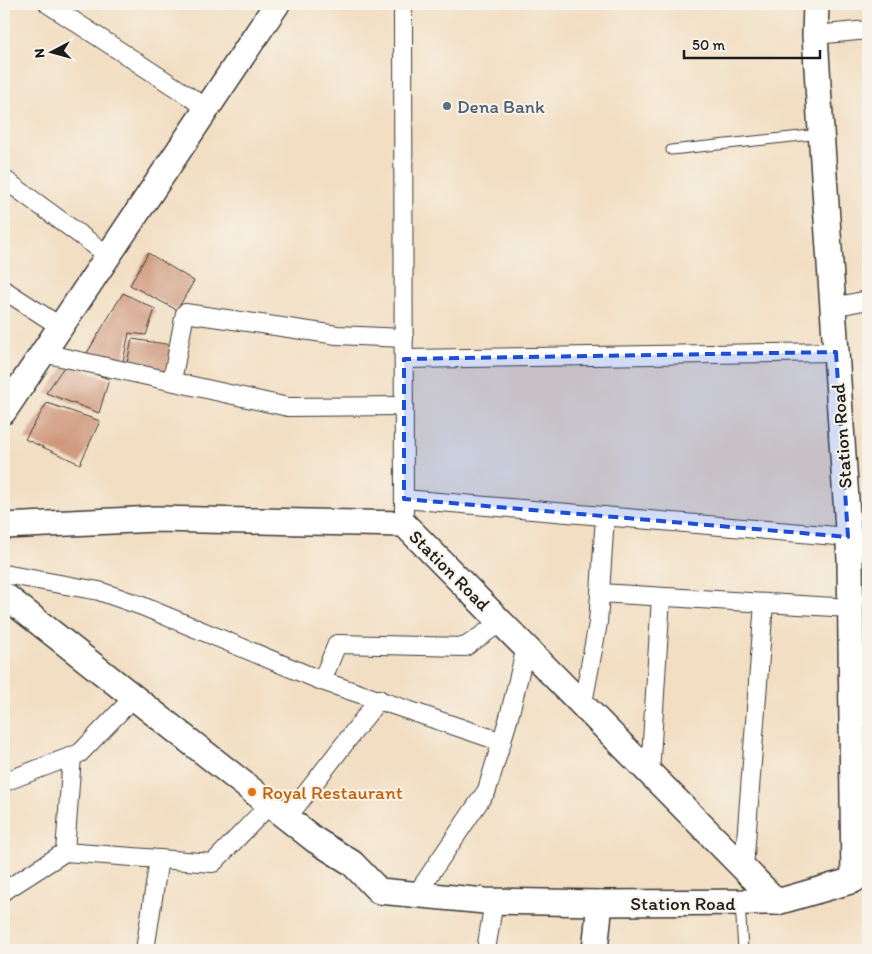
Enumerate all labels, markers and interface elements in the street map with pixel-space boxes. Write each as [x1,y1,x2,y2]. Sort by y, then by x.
north arrow [28,28,78,78]
scale bar [684,28,821,60]
text: 50 m [692,36,725,54]
text: N [31,48,49,59]
place label: Dena Bank [457,95,545,118]
marker: Dena Bank [441,100,453,112]
street label: Station Road [826,382,857,489]
street label: Station Road [404,525,495,616]
place label: Royal Restaurant [262,781,403,804]
marker: Royal Restaurant [246,786,258,798]
street label: Station Road [630,892,736,915]

